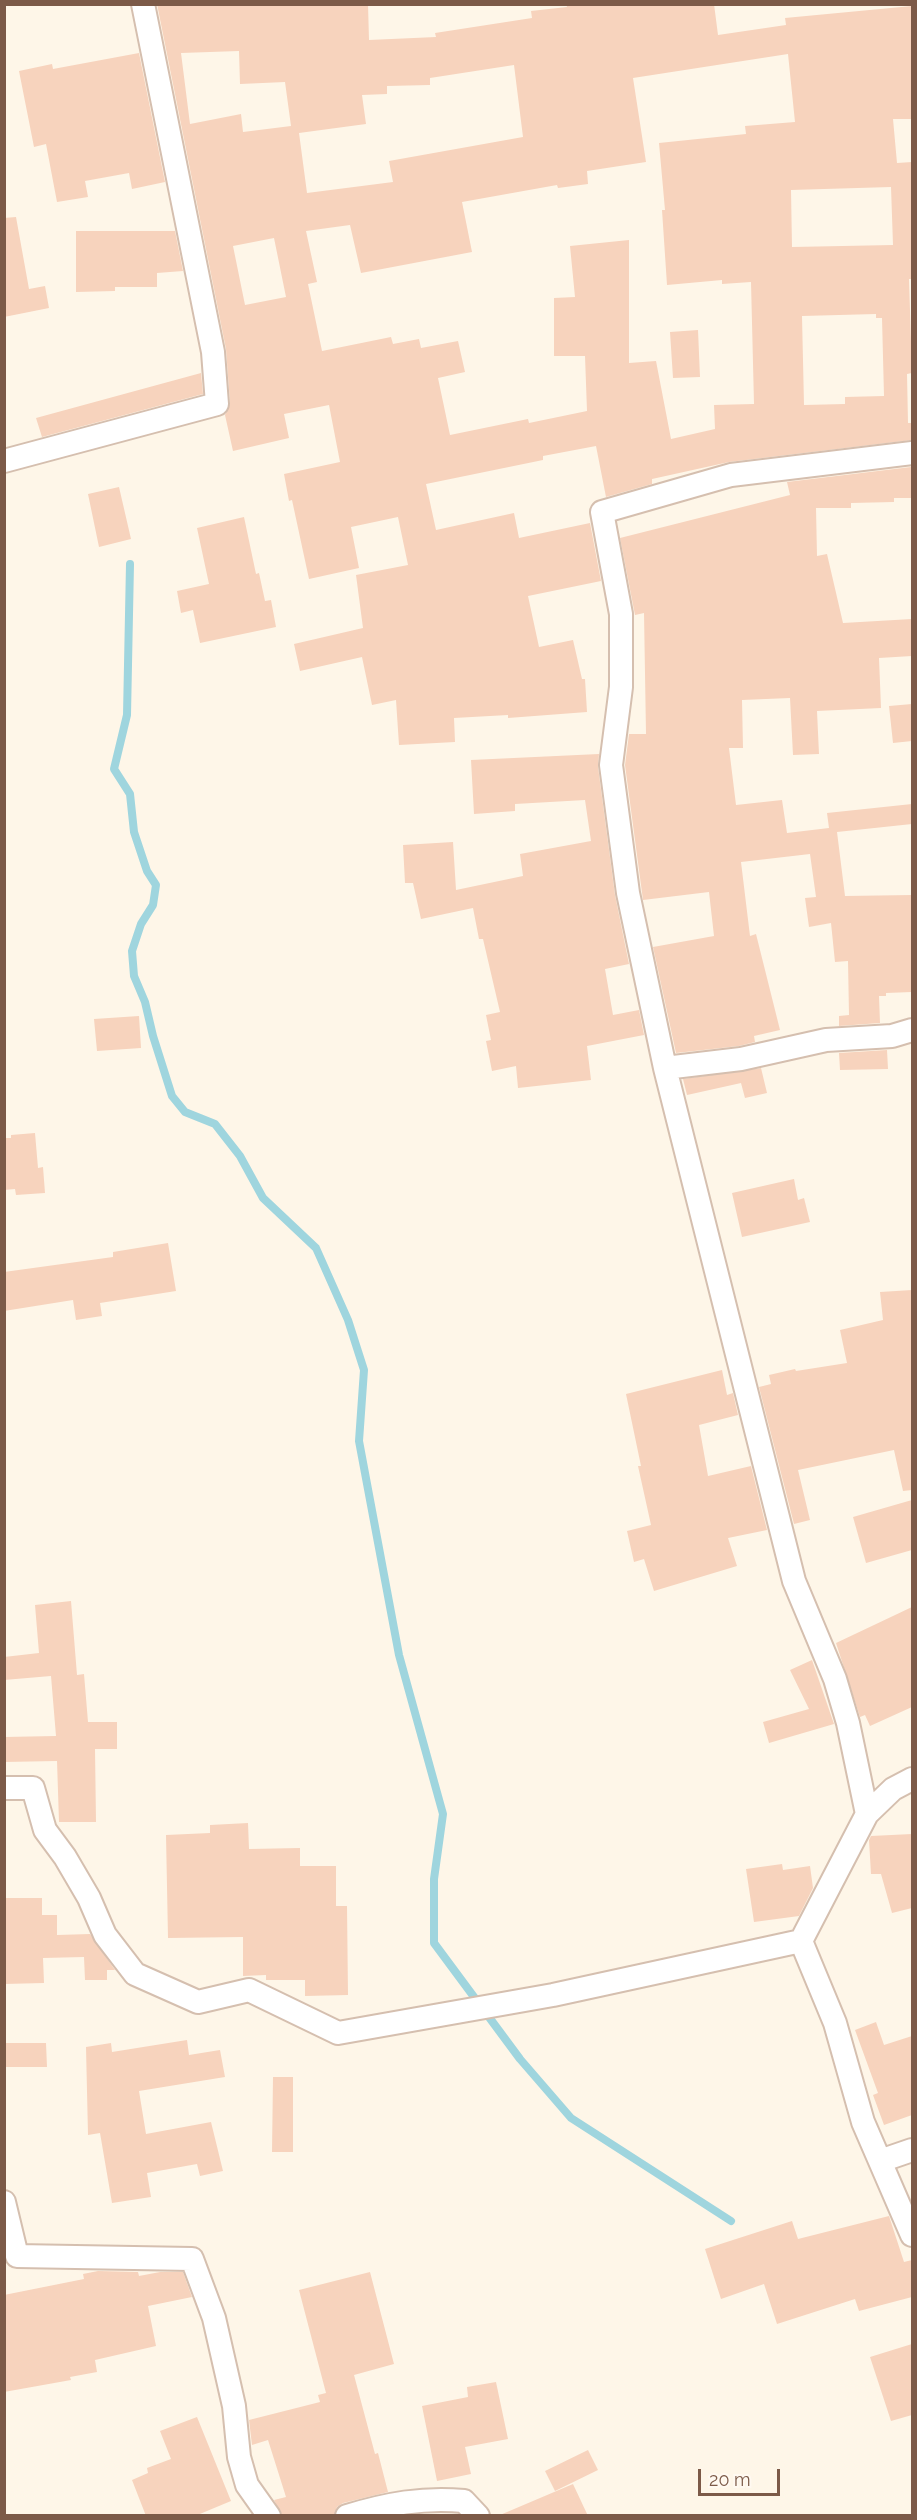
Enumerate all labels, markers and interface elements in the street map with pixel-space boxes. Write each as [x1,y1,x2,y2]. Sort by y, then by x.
scale bar [701,2457,784,2495]
text: 20 m [709,2469,751,2490]

